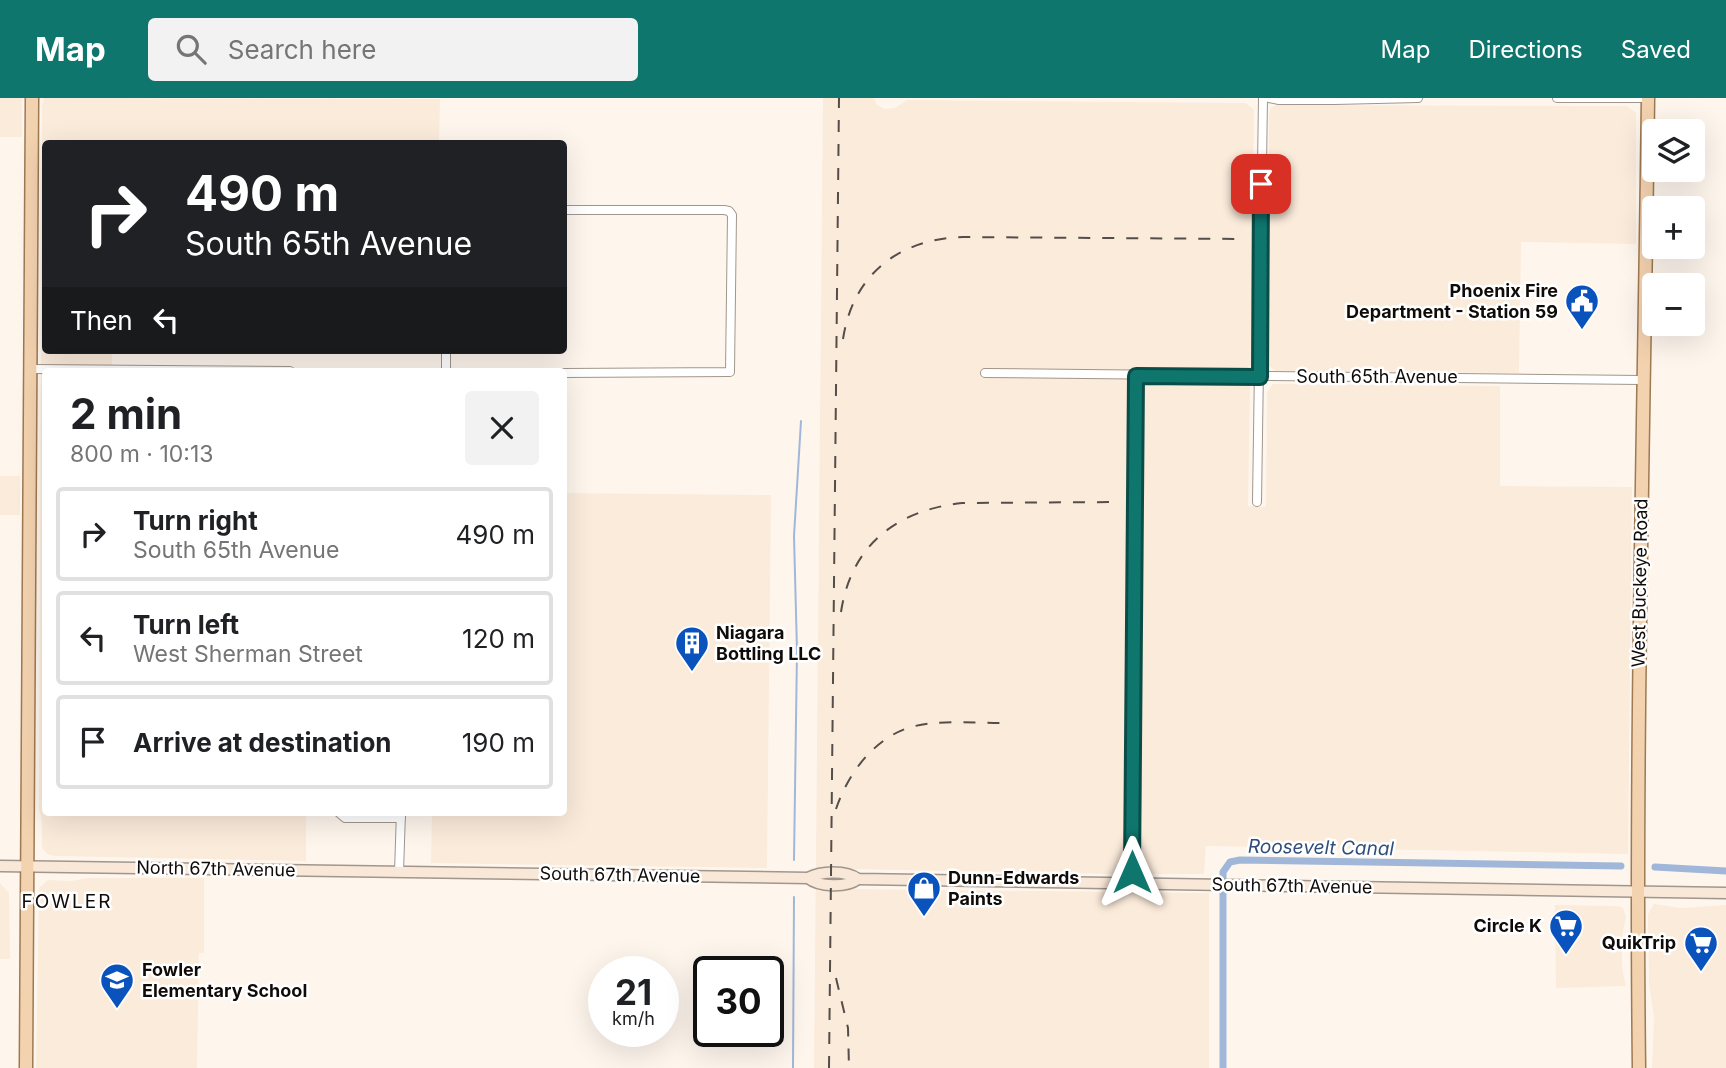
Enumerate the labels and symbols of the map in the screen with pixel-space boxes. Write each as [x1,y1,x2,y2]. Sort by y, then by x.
pin [1231,154,1291,214]
place label: Phoenix Fire Department - Station 59 [1346,280,1558,322]
public building icon: Phoenix Fire Department - Station 59 [1563,282,1601,331]
street label: South 65th Avenue [1296,366,1458,387]
street label: West Buckeye Road [1628,498,1651,668]
place label: Niagara Bottling LLC [716,622,821,664]
building icon: Niagara Bottling LLC [673,624,711,673]
position arrow [1095,835,1169,909]
water label: Roosevelt Canal [1248,835,1395,860]
street label: North 67th Avenue [136,857,296,880]
street label: South 67th Avenue [539,863,701,886]
place label: Dunn-Edwards Paints [948,867,1079,909]
shop icon: Dunn-Edwards Paints [905,869,943,918]
street label: South 67th Avenue [1211,874,1373,897]
district label: FOWLER [22,890,112,913]
supermarket icon: Circle K [1547,907,1585,956]
place label: Circle K [1474,915,1542,936]
supermarket icon: QuikTrip [1682,924,1720,973]
place label: QuikTrip [1602,932,1676,953]
speed limit sign: 30 [693,956,784,1047]
place label: Fowler Elementary School [142,959,307,1001]
school or university icon: Fowler Elementary School [98,961,136,1010]

